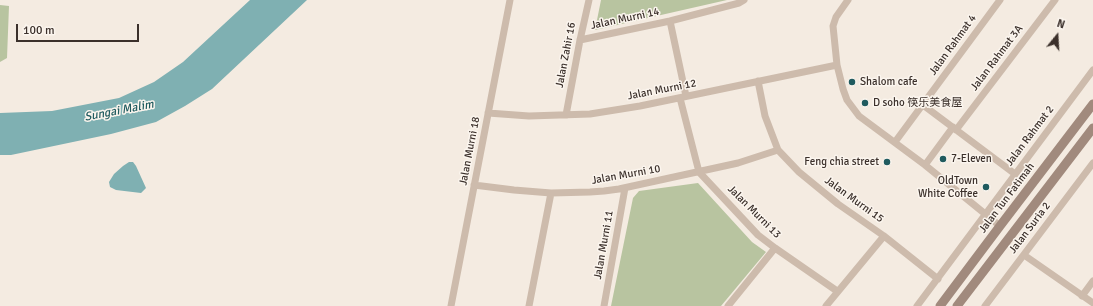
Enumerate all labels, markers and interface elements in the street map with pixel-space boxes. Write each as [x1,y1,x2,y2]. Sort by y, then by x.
street label: Jalan Murni 14 [590,5,660,33]
street label: Jalan Rahmat 4 [927,12,979,78]
scale bar [18,16,141,42]
north arrow [1037,16,1077,56]
text: N [1055,17,1067,31]
street label: Jalan Zahir 16 [553,21,579,89]
text: 100 m [23,23,55,38]
street label: Jalan Rahmat 3A [968,23,1026,93]
place label: Shalom cafe [860,75,918,89]
street label: Jalan Murni 12 [627,77,697,103]
marker: Shalom cafe [847,77,857,87]
place label: D soho 筷乐美食屋 [873,96,962,110]
water label: Sungai Malim [83,97,155,125]
marker: D soho 筷乐美食屋 [860,98,870,108]
street label: Jalan Rahmat 2 [1003,103,1057,169]
street label: Jalan Murni 18 [457,116,483,186]
place label: 7-Eleven [951,152,992,166]
marker: 7-Eleven [938,154,948,164]
place label: Feng chia street [804,155,879,169]
marker: Feng chia street [882,157,892,167]
street label: Jalan Tun Fatimah [976,160,1038,236]
street label: Jalan Murni 10 [591,162,661,188]
street label: Jalan Murni 15 [822,174,886,226]
place label: OldTown White Coffee [918,174,978,200]
marker: OldTown White Coffee [981,182,991,192]
street label: Jalan Murni 13 [725,183,783,241]
street label: Jalan Suria 2 [1006,200,1054,256]
street label: Jalan Murni 11 [591,210,617,280]

